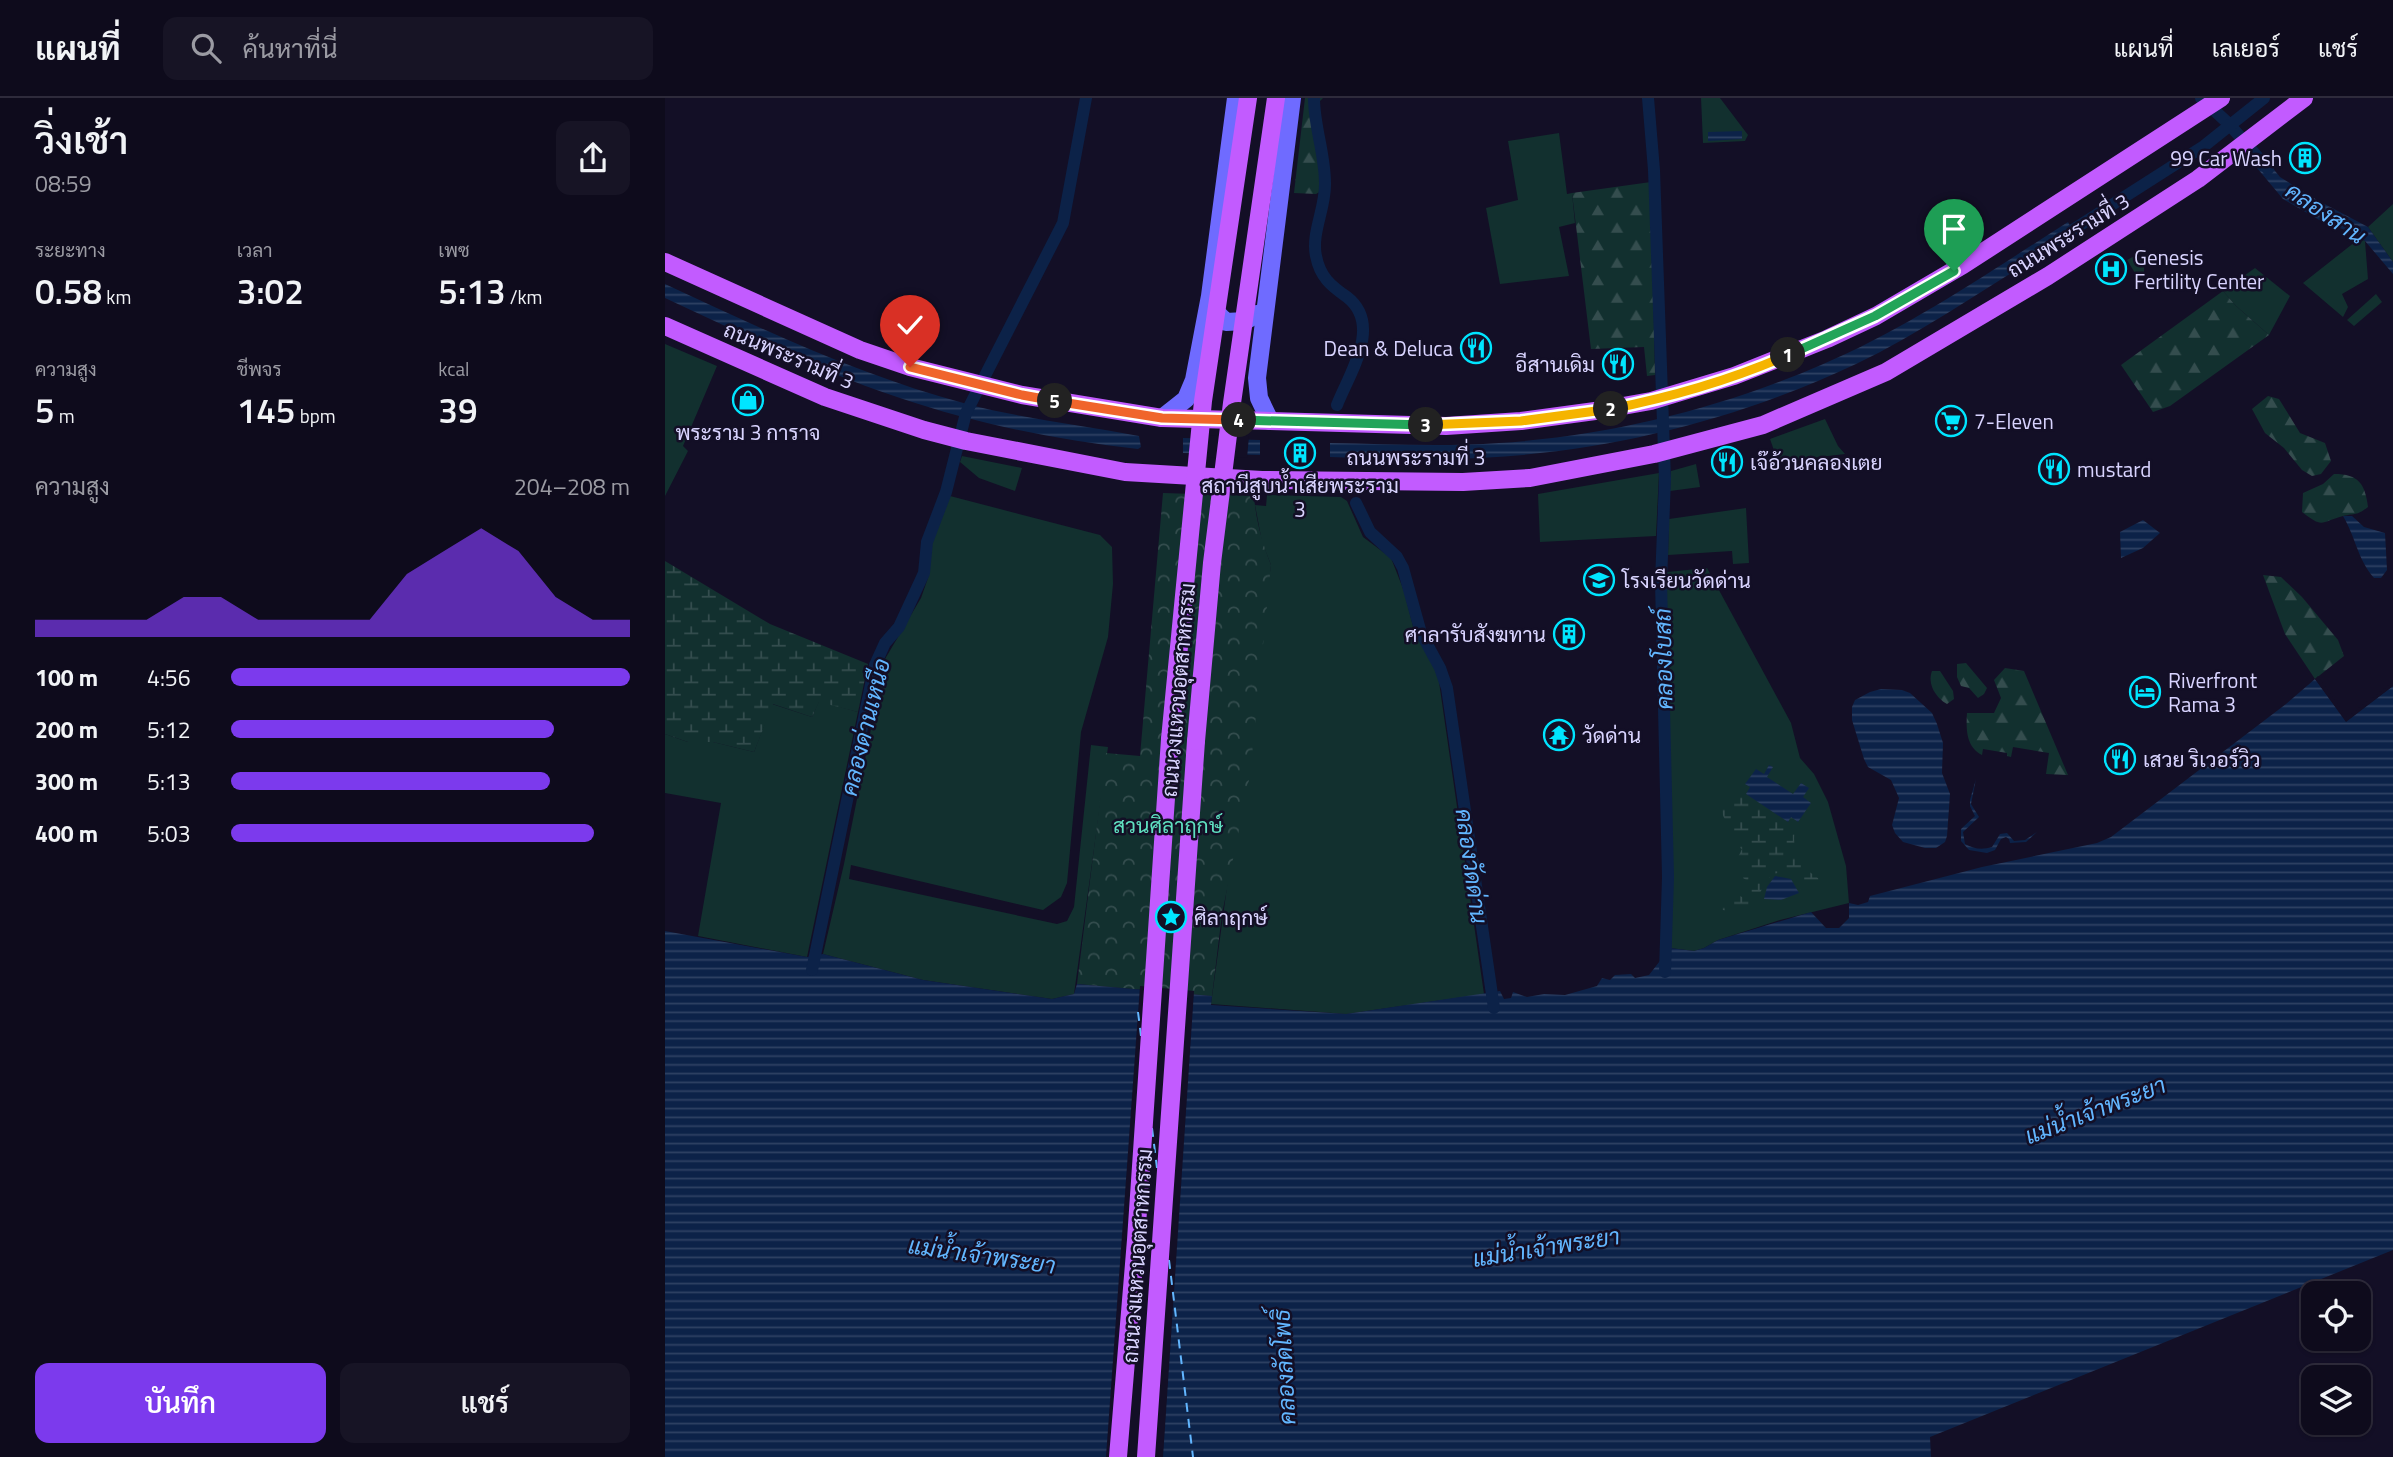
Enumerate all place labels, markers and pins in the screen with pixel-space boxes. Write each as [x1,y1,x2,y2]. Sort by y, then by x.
building icon: 99 Car Wash [2288,141,2322,175]
place label: 99 Car Wash [2170,142,2282,174]
pin [1924,199,1984,271]
place label: Genesis Fertility Center [2134,241,2264,297]
hospital icon: Genesis Fertility Center [2094,252,2128,286]
pin [880,295,940,367]
restaurant icon: Dean & Deluca [1459,331,1493,365]
place label: Dean & Deluca [1324,332,1453,364]
pin: 1 [1771,338,1805,372]
restaurant icon: อีสานเดิม [1601,347,1635,381]
place label: อีสานเดิม [1515,348,1595,380]
shop icon: พระราม 3 การาจ [731,383,765,417]
pin: 5 [1037,384,1073,418]
pin: 2 [1593,392,1629,426]
pin: 4 [1221,402,1257,438]
supermarket icon: 7-Eleven [1934,404,1968,438]
place label: 7-Eleven [1974,405,2054,437]
pin: 3 [1409,408,1443,442]
place label: พระราม 3 การาจ [675,416,821,448]
building icon: สถานีสูบน้ำเสียพระราม 3 [1283,436,1317,470]
restaurant icon: เจ๊อ้วนคลองเตย [1710,445,1744,479]
place label: เจ๊อ้วนคลองเตย [1750,446,1883,478]
restaurant icon: mustard [2037,452,2071,486]
place label: mustard [2077,453,2151,485]
place label: สถานีสูบน้ำเสียพระราม 3 [1201,468,1399,525]
school or university icon: โรงเรียนวัดด่าน [1582,563,1616,597]
place label: โรงเรียนวัดด่าน [1621,564,1751,596]
building icon: ศาลารับสังฆทาน [1552,617,1586,651]
place label: ศาลารับสังฆทาน [1405,618,1546,650]
place label: Riverfront Rama 3 [2168,664,2258,720]
hotel icon: Riverfront Rama 3 [2128,675,2162,709]
temple icon: วัดด่าน [1542,718,1576,752]
place label: วัดด่าน [1582,719,1641,751]
restaurant icon: เสวย ริเวอร์วิว [2103,742,2137,776]
place label: เสวย ริเวอร์วิว [2143,743,2261,775]
place icon: ศิลาฤกษ์ [1154,900,1188,934]
place label: ศิลาฤกษ์ [1194,901,1268,933]

